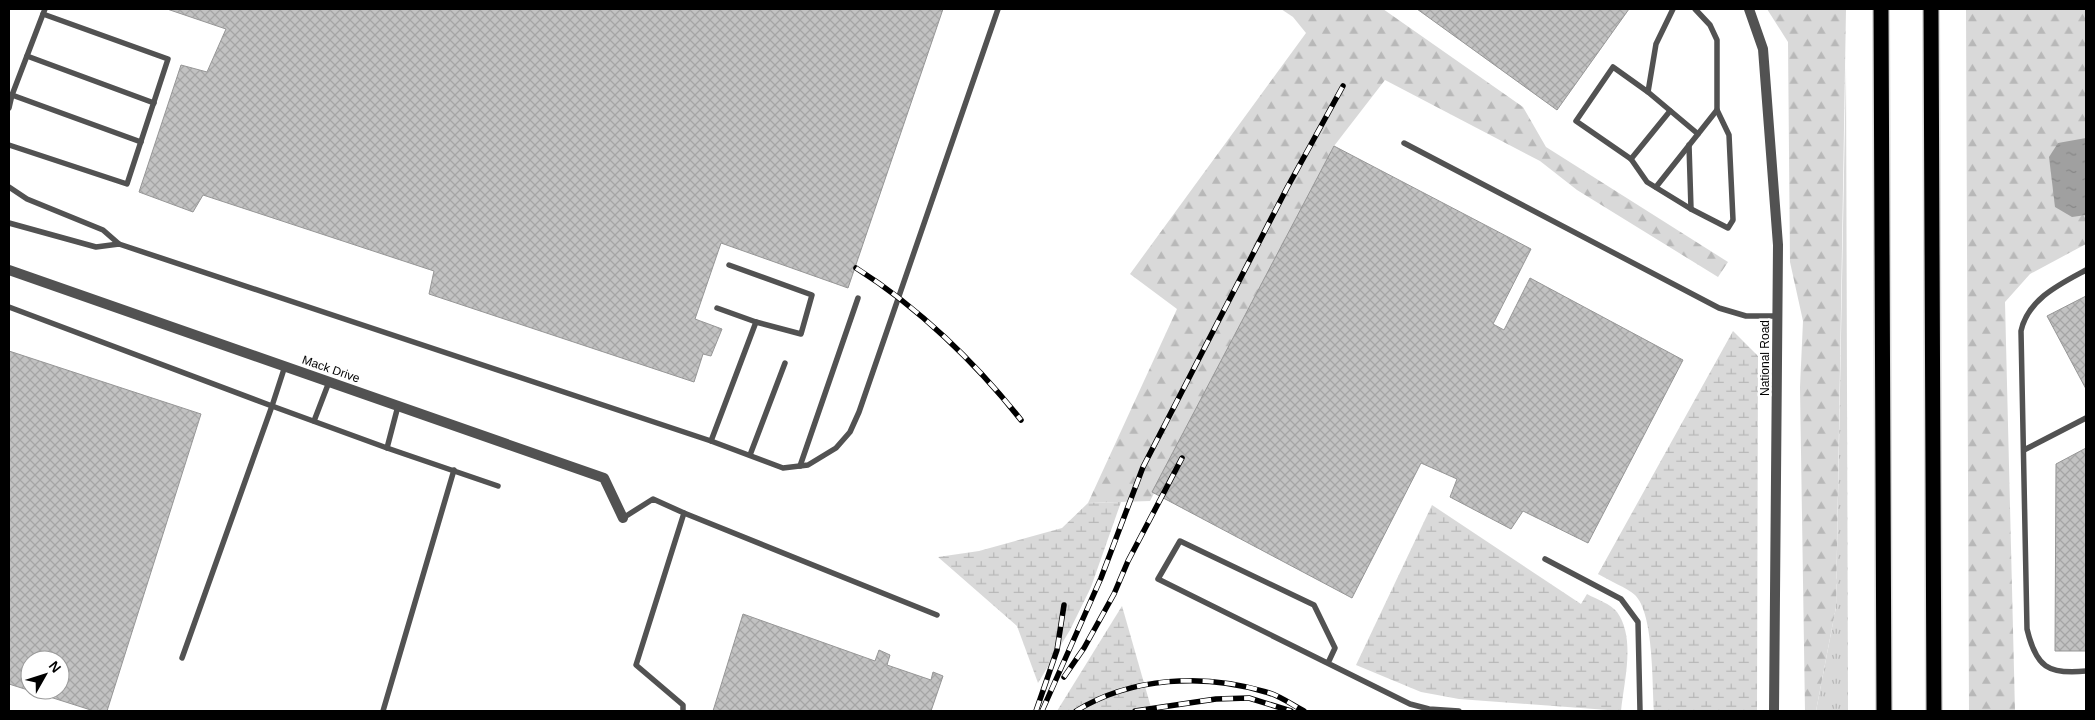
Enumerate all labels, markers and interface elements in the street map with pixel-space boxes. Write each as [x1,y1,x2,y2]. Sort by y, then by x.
street label: National Road [1758,320,1772,396]
street label: Mack Drive [300,353,362,385]
north arrow [20,650,70,700]
text: N [46,658,65,676]

